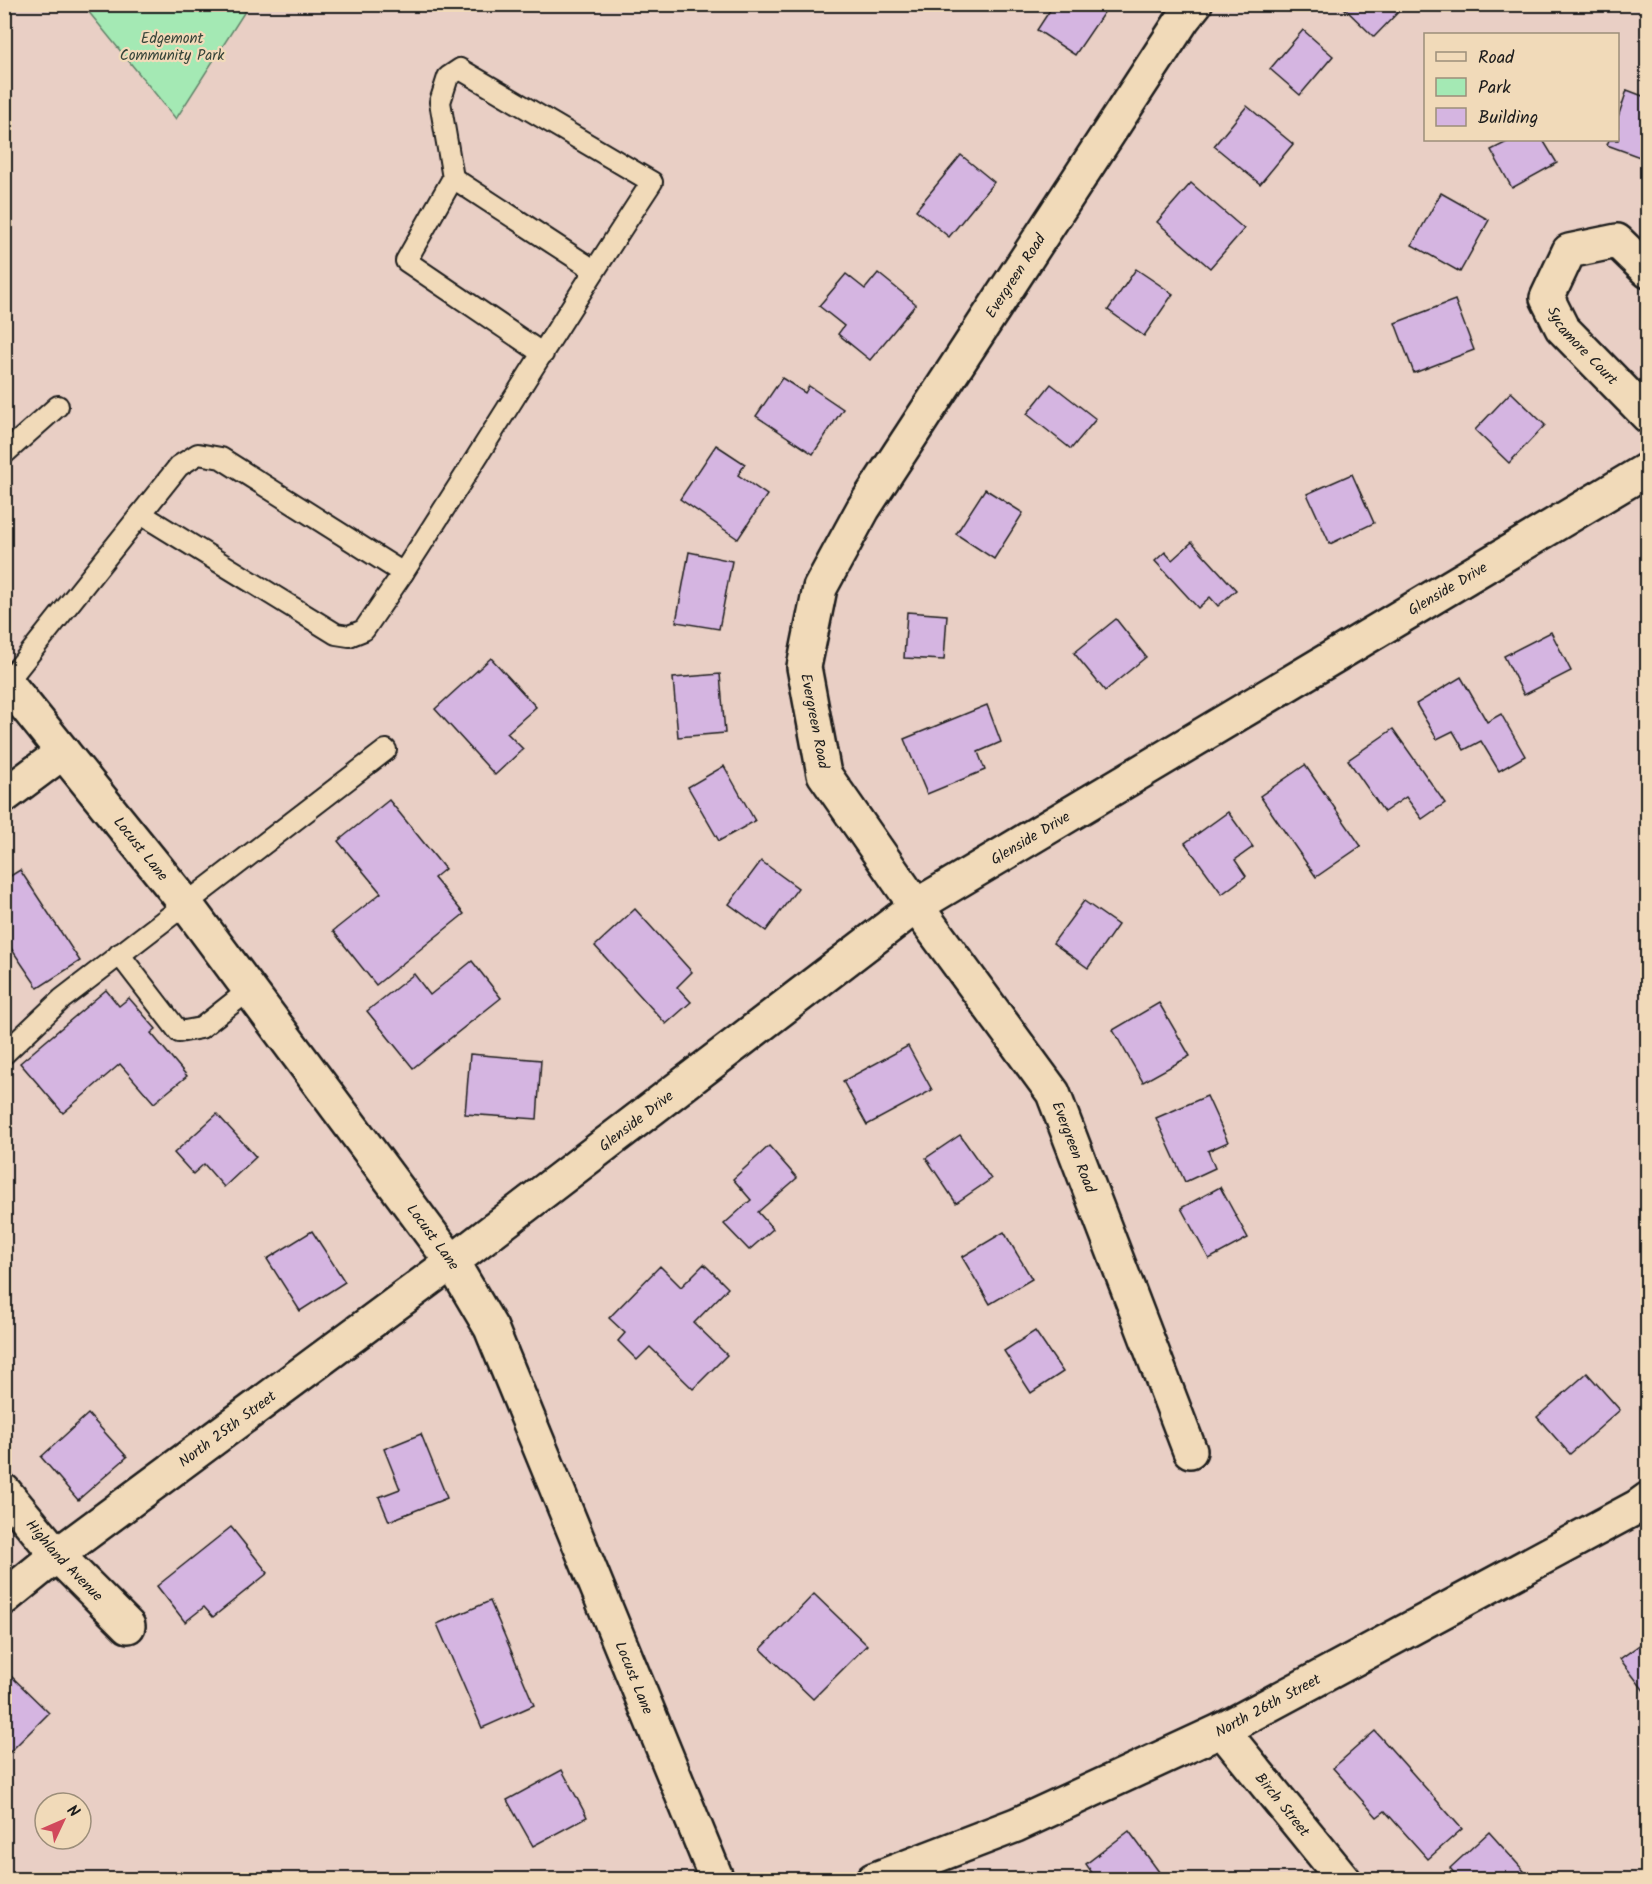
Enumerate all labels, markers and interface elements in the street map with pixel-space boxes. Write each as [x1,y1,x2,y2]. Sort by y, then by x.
park label: Edgemont Community Park [120,27,225,68]
legend [1424,33,1619,141]
text: Road [1478,44,1515,73]
text: Park [1478,74,1511,103]
text: Building [1478,104,1538,133]
street label: Evergreen Road [980,229,1053,323]
street label: Sycamore Court [1540,302,1623,392]
street label: Glenside Drive [1404,556,1493,623]
street label: Evergreen Road [793,672,835,771]
street label: Glenside Drive [986,805,1075,872]
street label: Locust Lane [107,812,174,887]
street label: Glenside Drive [594,1085,680,1158]
street label: Evergreen Road [1045,1098,1102,1197]
street label: Locust Lane [400,1199,465,1275]
street label: North 25th Street [174,1385,282,1474]
street label: Highland Avenue [19,1514,108,1608]
street label: Locust Lane [608,1638,659,1719]
street label: North 26th Street [1212,1668,1326,1745]
street label: Birch Street [1248,1768,1316,1843]
north arrow [33,1791,93,1851]
text: N [60,1799,85,1824]

